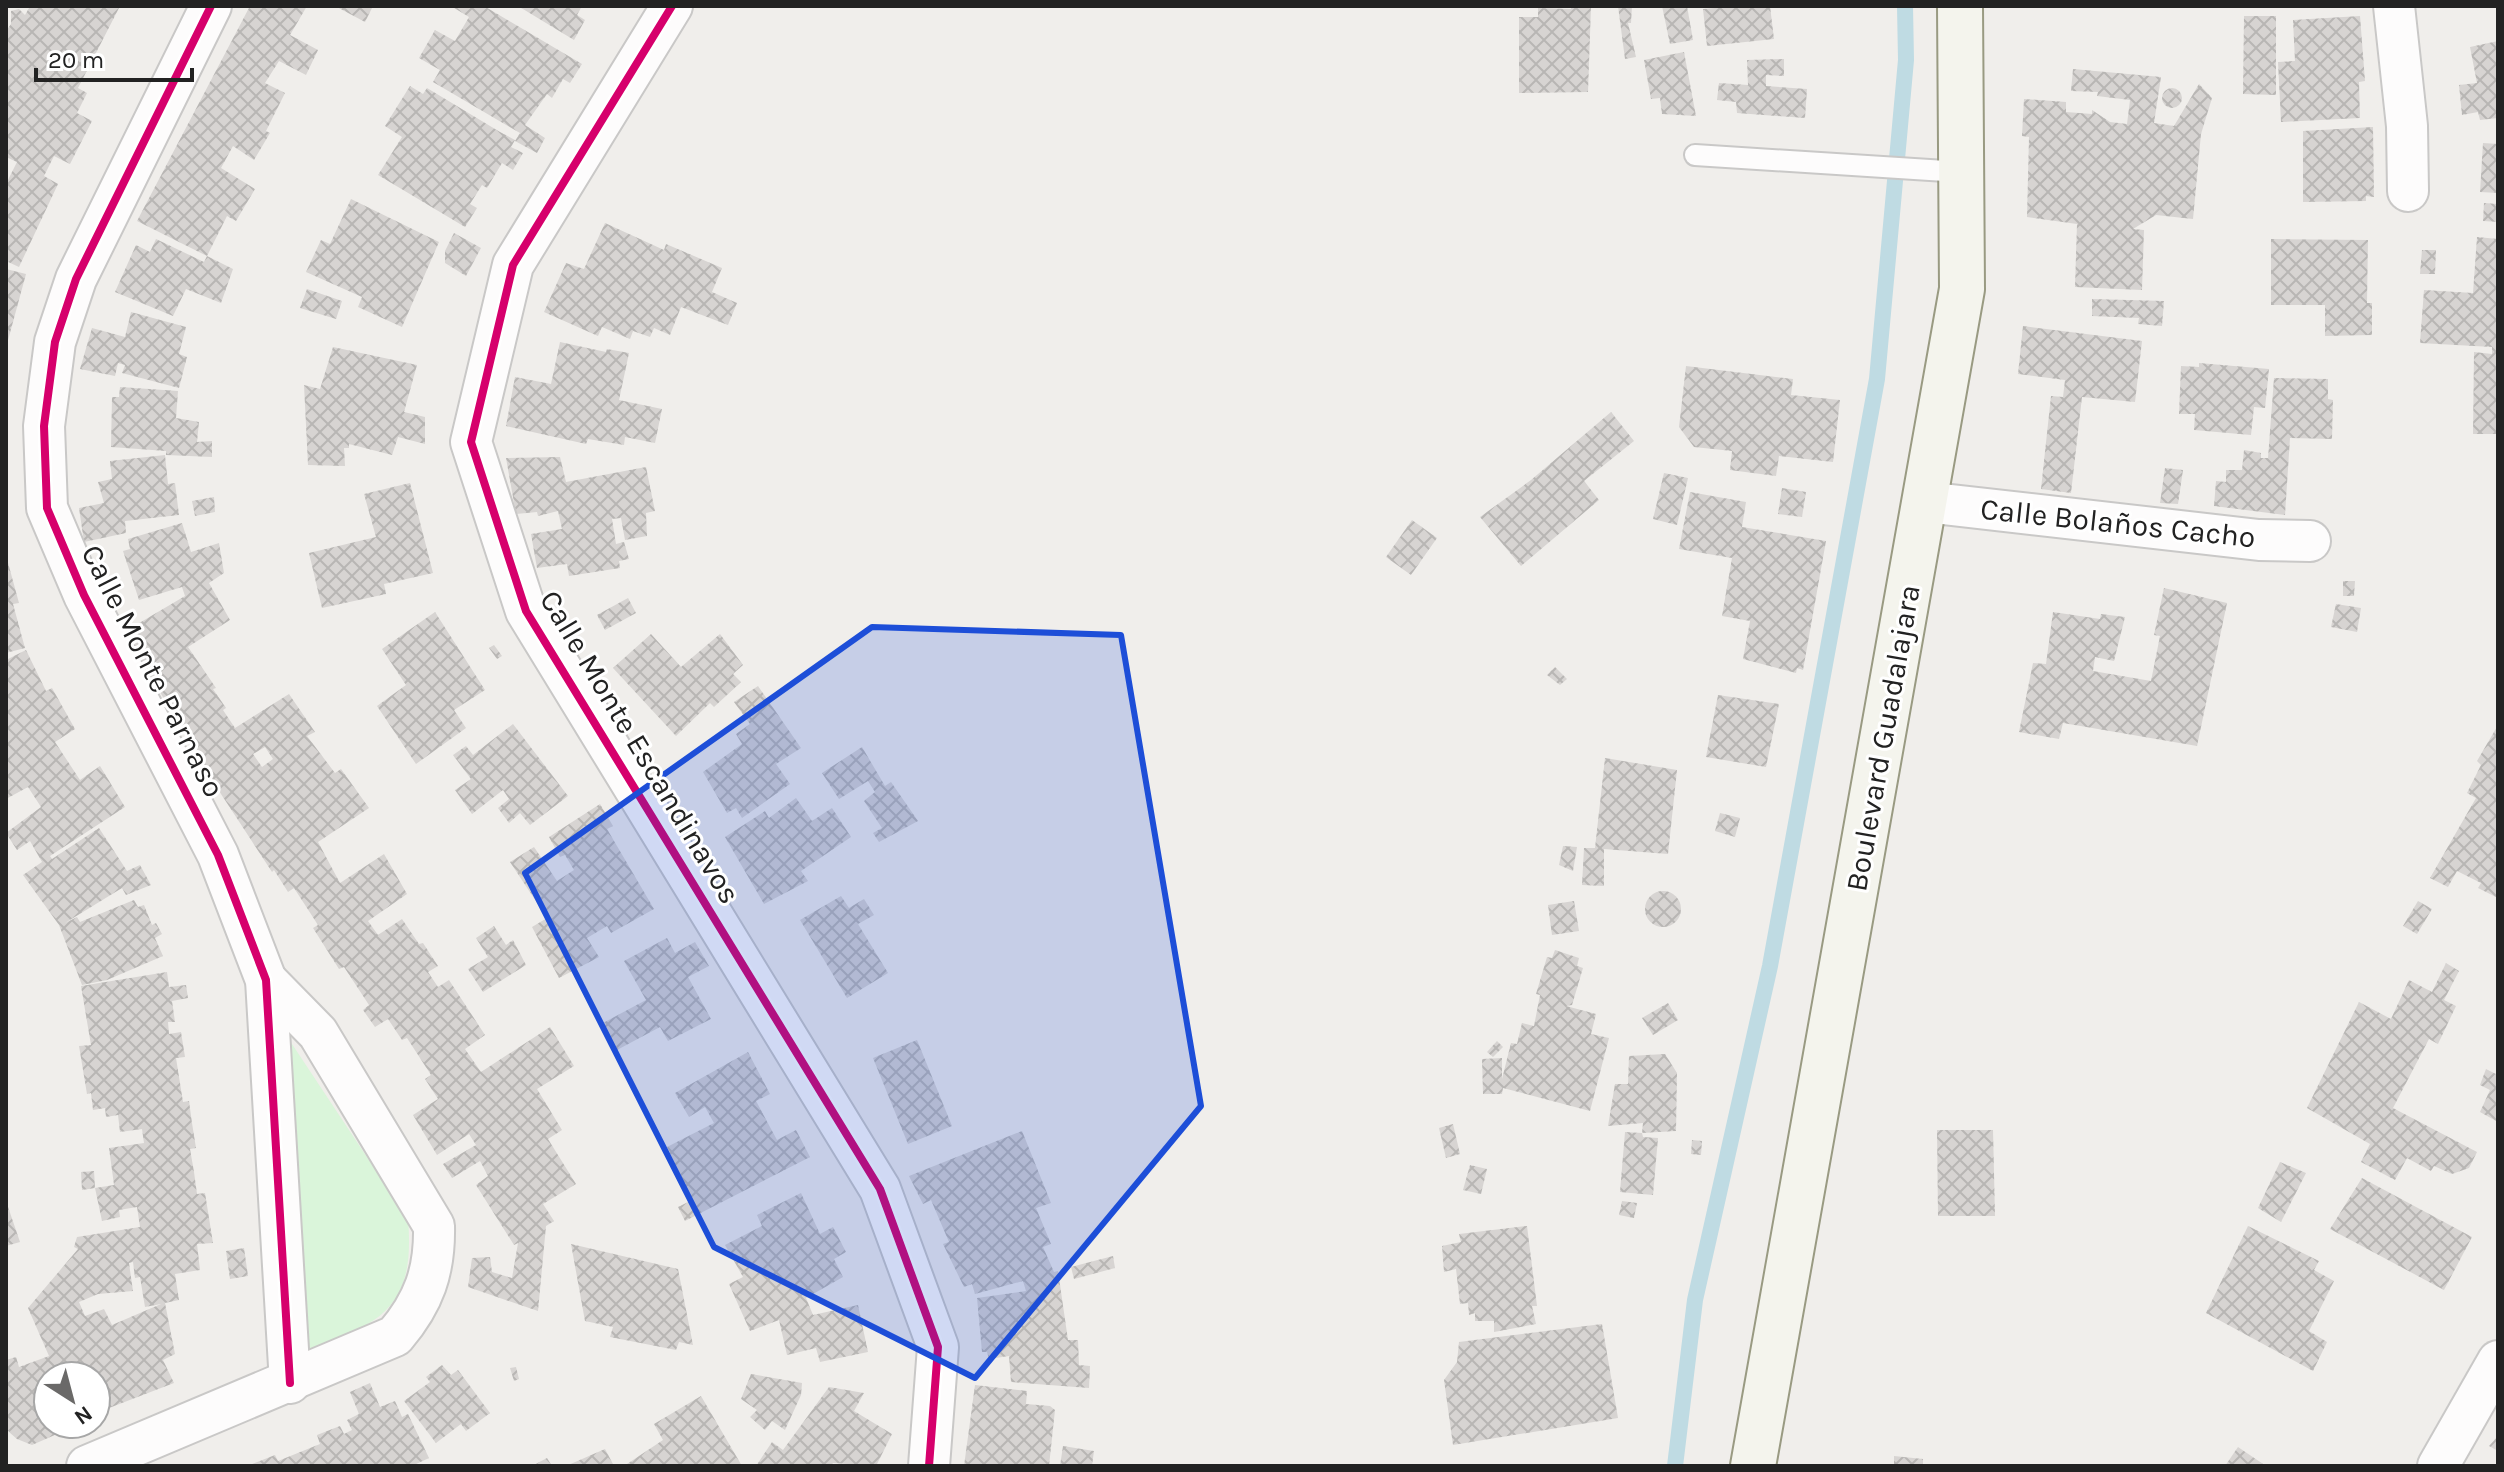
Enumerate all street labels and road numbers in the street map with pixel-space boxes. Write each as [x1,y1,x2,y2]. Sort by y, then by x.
street label: Calle Bolaños Cacho [1979,491,2257,555]
street label: Calle Monte Parnaso [74,539,232,803]
street label: Boulevard Guadalajara [1838,582,1928,894]
street label: Calle Monte Escandinavos [532,584,748,910]

